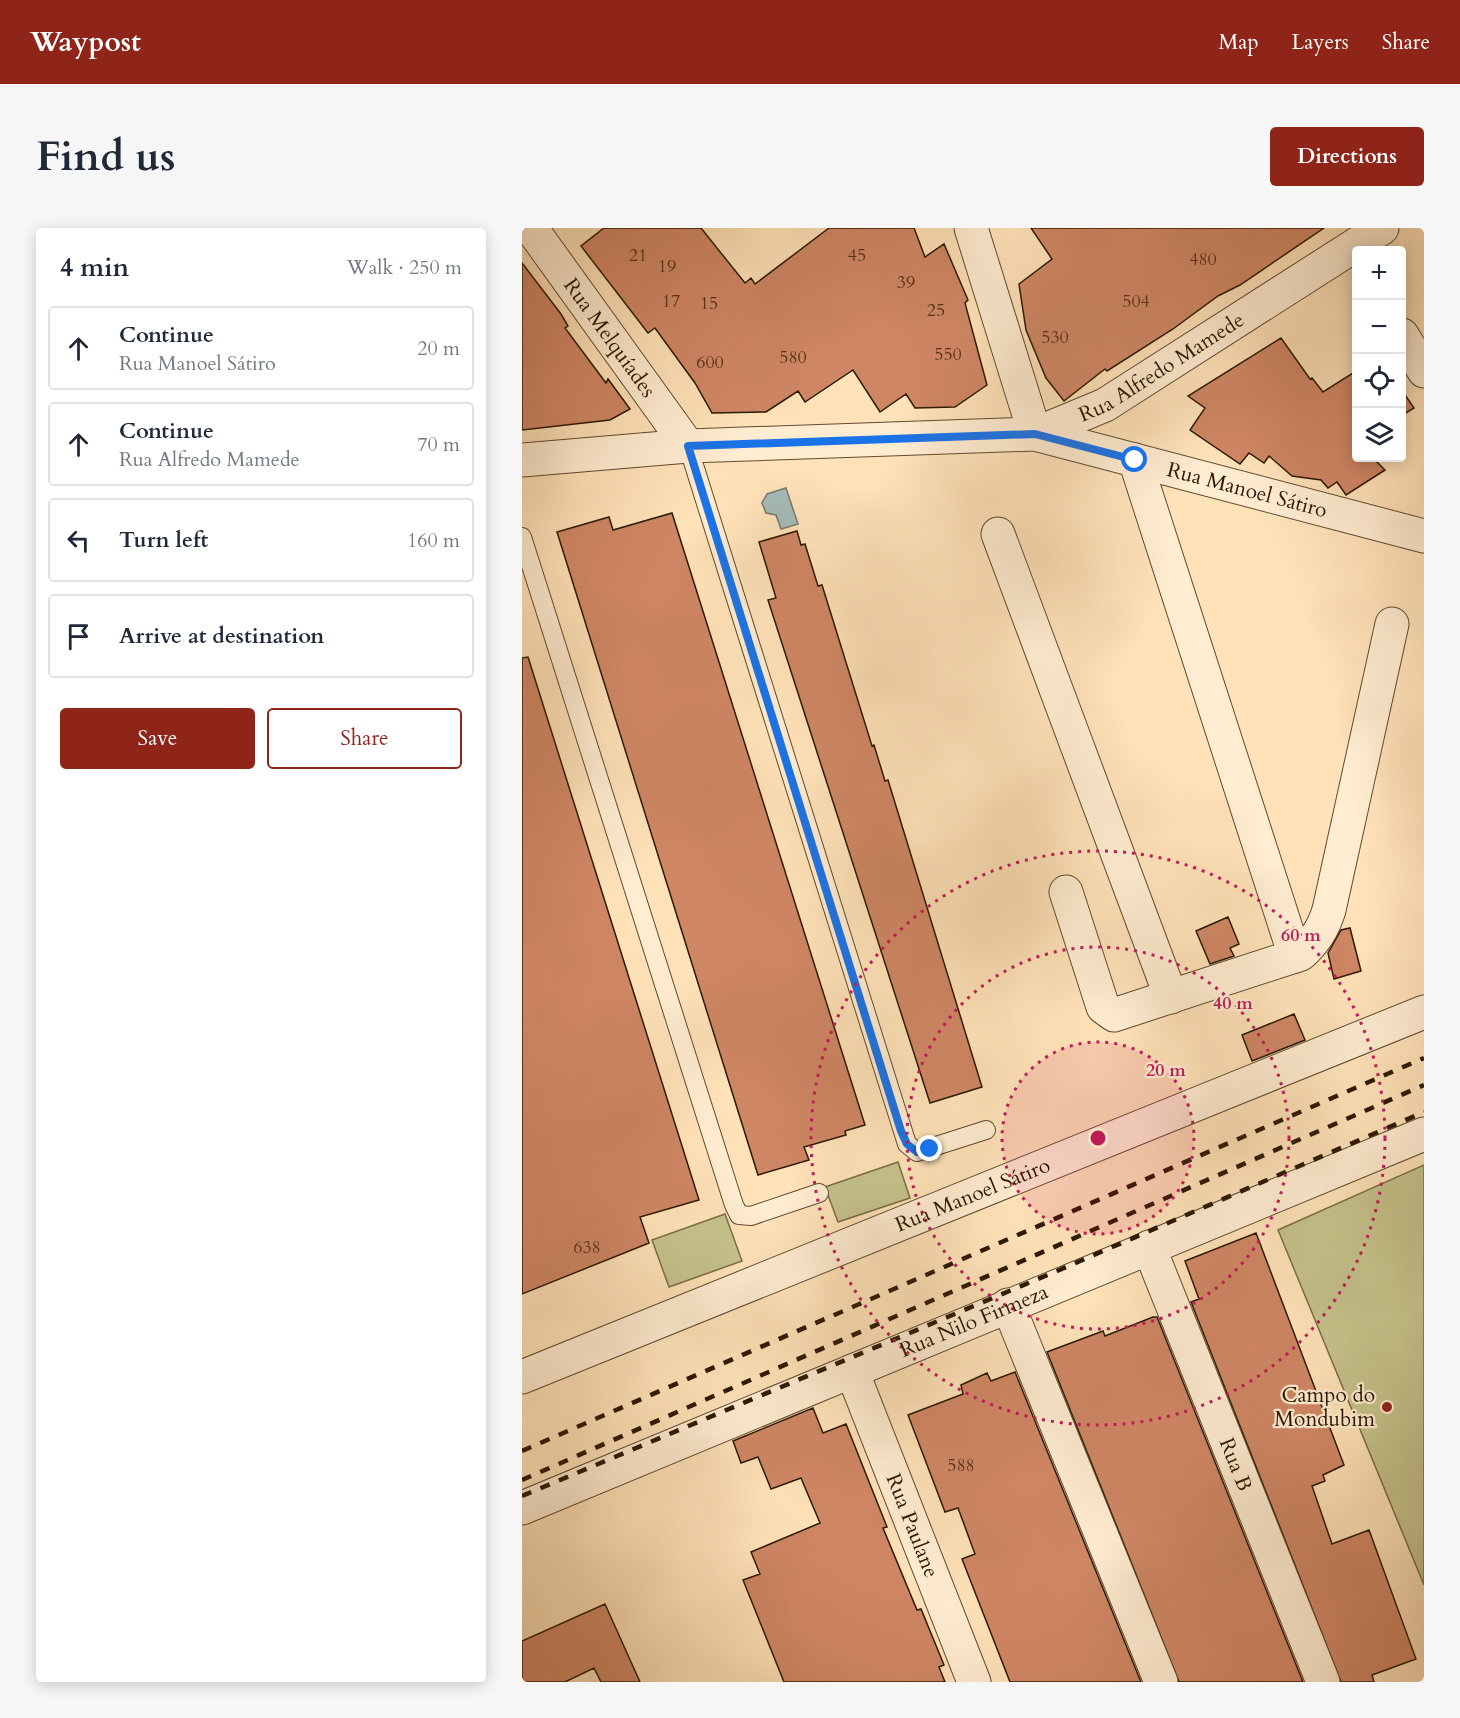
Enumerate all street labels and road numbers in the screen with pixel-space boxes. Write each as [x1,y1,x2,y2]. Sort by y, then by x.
street label: Rua Melquíades [557,272,662,404]
street label: Rua Alfredo Mamede [1074,306,1250,429]
street label: Rua Manoel Sátiro [1164,455,1330,525]
street label: Rua Manoel Sátiro [891,1151,1054,1239]
street label: Rua Nilo Firmeza [895,1277,1053,1365]
street label: Rua B [1212,1433,1259,1495]
street label: Rua Paulane [879,1469,946,1582]

